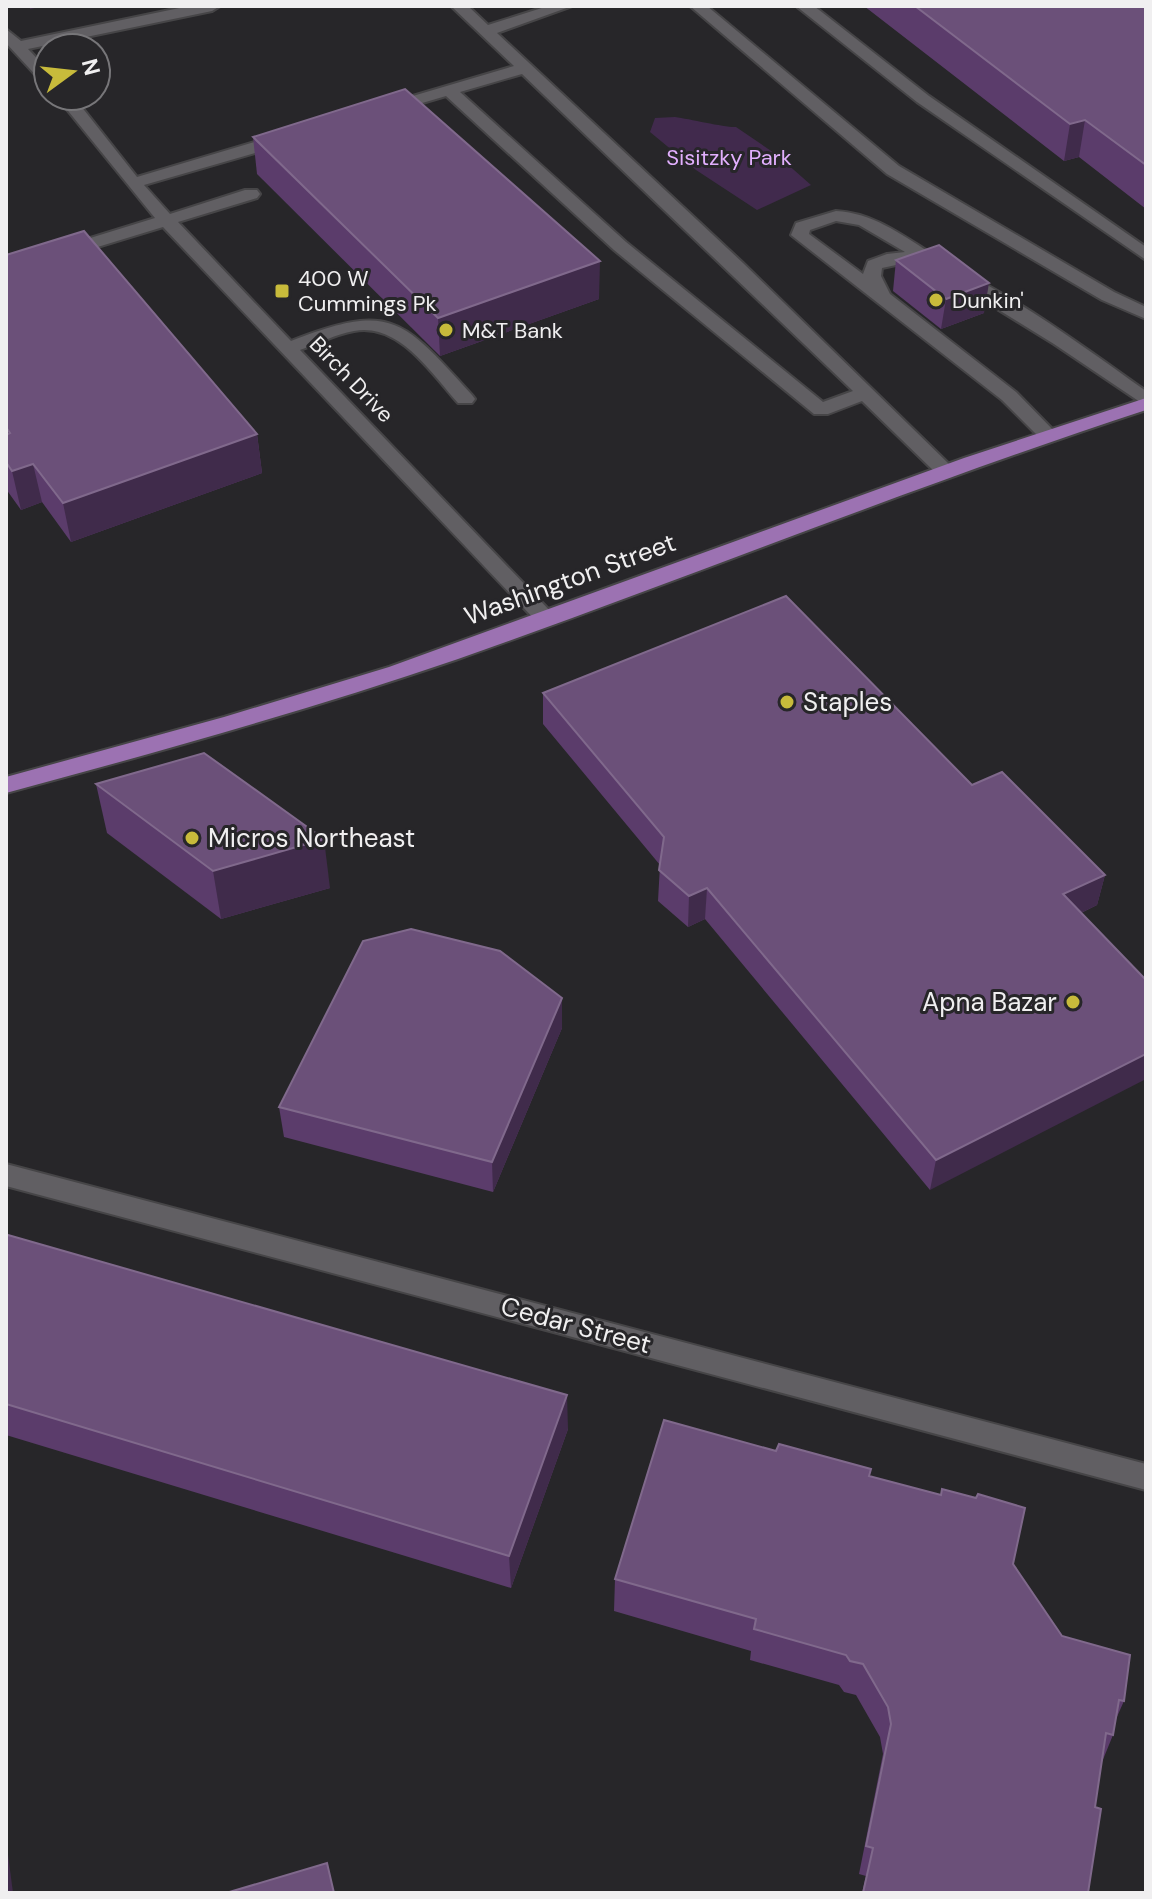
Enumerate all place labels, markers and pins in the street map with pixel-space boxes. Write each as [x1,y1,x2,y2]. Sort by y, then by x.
place label: 400 W Cummings Pk [298,264,437,318]
marker: 400 W Cummings Pk [273,282,291,300]
place label: Dunkin' [952,286,1024,315]
marker: Dunkin' [927,291,945,309]
place label: M&T Bank [462,316,563,345]
marker: M&T Bank [437,321,455,339]
place label: Staples [803,685,892,719]
marker: Staples [778,693,796,711]
place label: Micros Northeast [208,821,415,855]
marker: Micros Northeast [183,829,201,847]
place label: Apna Bazar [922,985,1057,1019]
marker: Apna Bazar [1064,993,1082,1011]

